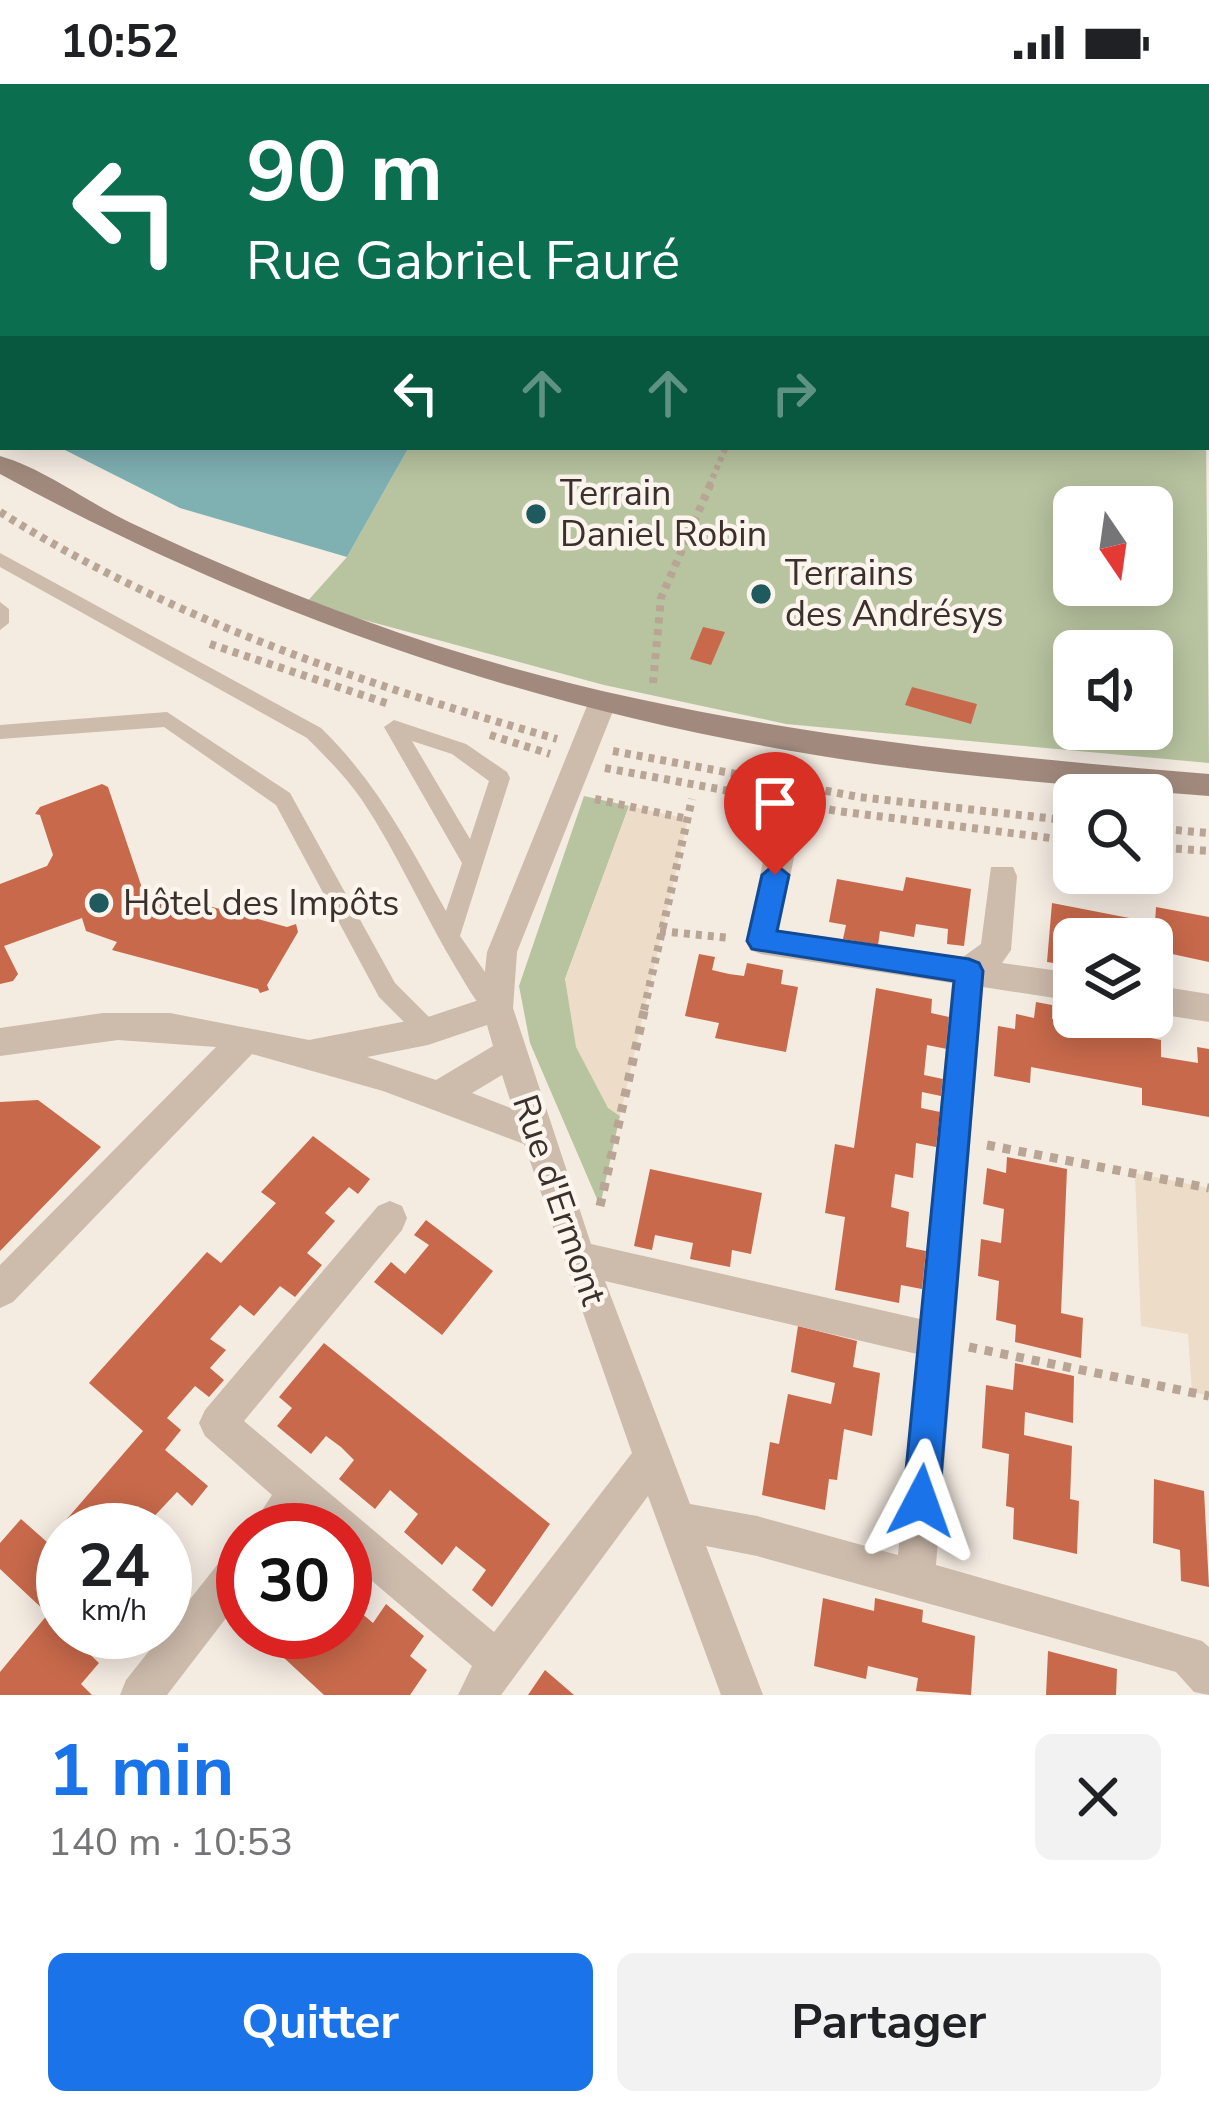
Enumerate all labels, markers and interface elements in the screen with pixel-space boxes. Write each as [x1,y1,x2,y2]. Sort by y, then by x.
text: 10:52 [60,12,179,73]
text: 90 m [246,115,443,230]
icon: left [48,132,204,288]
text: Rue Gabriel Fauré [246,224,680,298]
icon: left [383,360,449,426]
icon: ahead [509,360,575,426]
icon: ahead [635,360,701,426]
icon: right [761,360,827,426]
place label: Terrain Daniel Robin [560,469,767,559]
north arrow [1053,486,1173,606]
map controls [1053,486,1173,1038]
marker: Terrain Daniel Robin [523,501,549,527]
place label: Terrains des Andrésys [785,549,1004,639]
marker: Terrains des Andrésys [748,581,774,607]
button: sound [1053,630,1173,750]
pin [724,752,826,875]
icon: arrive [742,770,808,836]
button: search [1053,774,1173,894]
place label: Hôtel des Impôts [123,879,399,928]
marker: Hôtel des Impôts [86,890,112,916]
button: layers [1053,918,1173,1038]
street label: Rue d'Ermont [500,1088,618,1312]
position arrow [858,1438,984,1564]
speed limit sign: 30 [216,1503,372,1659]
text: 24 [78,1525,150,1607]
text: km/h [81,1590,147,1631]
text: 1 min [48,1722,234,1820]
button: close [1035,1734,1161,1860]
text: 140 m · 10:53 [48,1816,293,1869]
button: Quitter [48,1953,593,2091]
button: Partager [617,1953,1161,2091]

